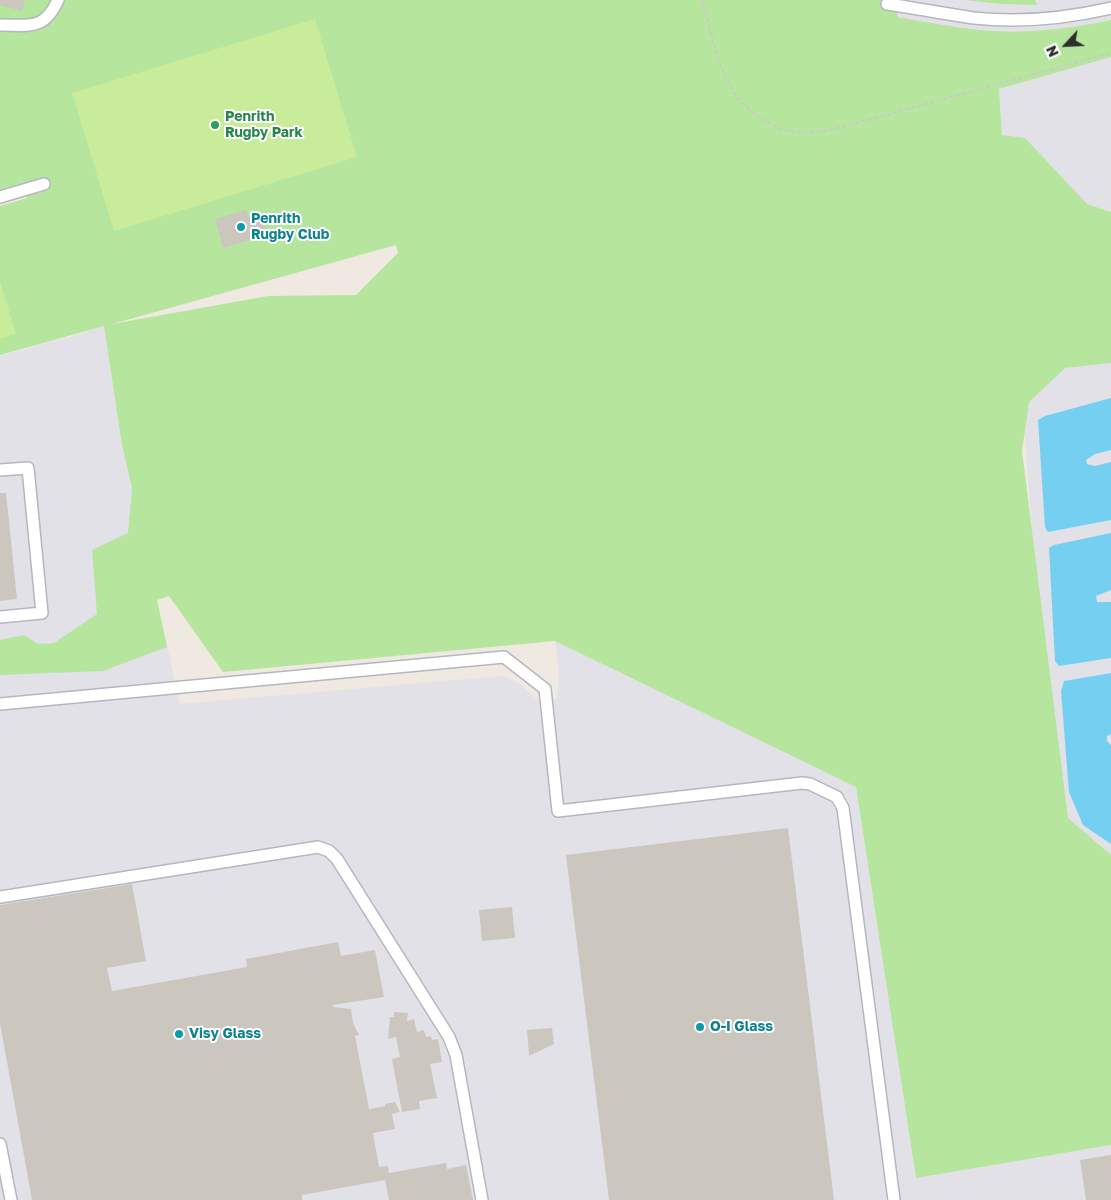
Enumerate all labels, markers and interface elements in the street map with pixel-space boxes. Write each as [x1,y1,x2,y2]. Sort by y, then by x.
north arrow [1041,20,1091,70]
text: N [1042,43,1062,60]
place label: Penrith Rugby Park [225,109,303,142]
marker: Penrith Rugby Park [209,119,221,131]
place label: Penrith Rugby Club [251,211,329,243]
marker: Penrith Rugby Club [235,221,247,233]
place label: O-I Glass [710,1019,773,1035]
marker: O-I Glass [694,1021,706,1033]
place label: Visy Glass [189,1026,261,1042]
marker: Visy Glass [173,1028,185,1040]

